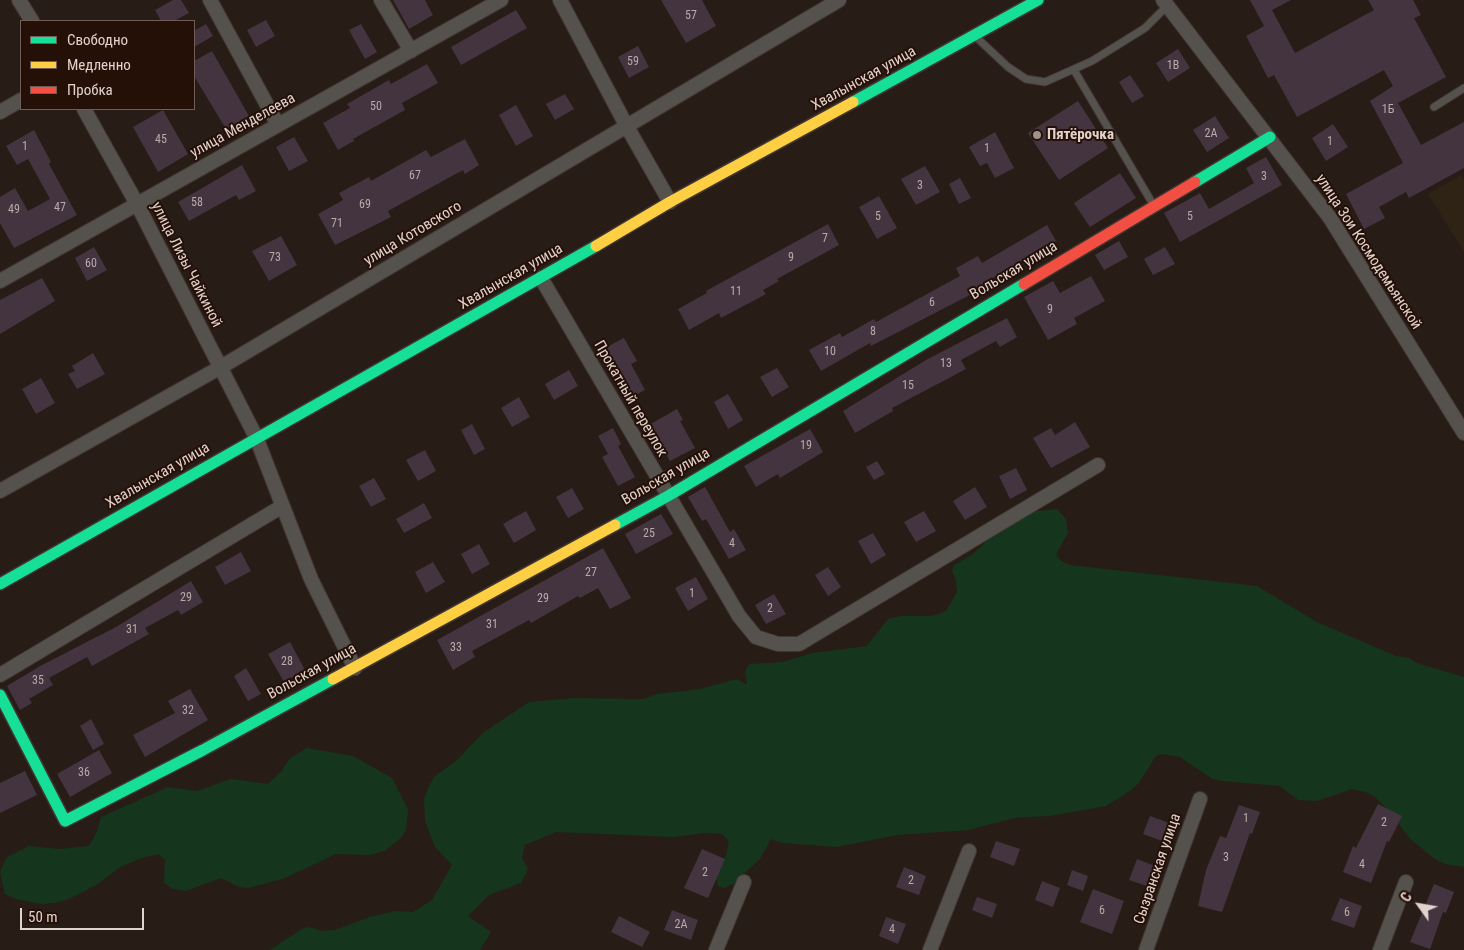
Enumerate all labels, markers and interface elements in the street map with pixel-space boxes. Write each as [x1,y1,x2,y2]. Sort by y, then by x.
house number: 57 [685,9,697,23]
legend [20,20,195,110]
text: Свободно [67,31,128,49]
street label: Хвалынская улица [809,43,919,115]
house number: 59 [627,55,639,69]
text: Медленно [67,56,131,74]
house number: 1В [1167,59,1179,73]
text: Пробка [67,81,113,99]
street label: улица Менделеева [187,90,299,162]
house number: 50 [370,100,382,114]
house number: 1Б [1382,103,1394,117]
place label: Пятёрочка [1047,126,1114,144]
house number: 2А [1205,127,1217,141]
marker: Пятёрочка [1031,129,1043,141]
house number: 45 [155,133,167,147]
house number: 1 [1327,135,1333,149]
house number: 1 [22,140,28,154]
house number: 1 [984,142,990,156]
house number: 67 [409,169,421,183]
house number: 3 [1261,170,1267,184]
street label: улица Зои Космодемьянской [1311,171,1425,333]
house number: 3 [917,179,923,193]
house number: 58 [191,196,203,210]
house number: 69 [359,198,371,212]
street label: улица Котовского [361,198,465,270]
street label: улица Лизы Чайкиной [147,199,225,331]
house number: 47 [54,201,66,215]
house number: 49 [8,203,20,217]
house number: 5 [875,210,881,224]
house number: 5 [1187,210,1193,224]
house number: 71 [331,217,343,231]
house number: 7 [822,232,828,246]
street label: Вольская улица [967,238,1061,304]
street label: Хвалынская улица [456,240,566,314]
house number: 73 [269,251,281,265]
house number: 9 [788,251,794,265]
house number: 60 [85,257,97,271]
house number: 11 [730,285,742,299]
house number: 6 [929,296,935,310]
house number: 9 [1047,303,1053,317]
house number: 8 [870,325,876,339]
street label: Прокатный переулок [589,338,671,460]
house number: 10 [824,345,836,359]
house number: 13 [940,357,952,371]
house number: 15 [902,379,914,393]
street label: Хвалынская улица [103,439,213,513]
house number: 19 [800,439,812,453]
street label: Вольская улица [619,445,713,509]
house number: 25 [643,527,655,541]
house number: 4 [729,537,735,551]
house number: 27 [585,566,597,580]
house number: 1 [689,587,695,601]
house number: 29 [180,591,192,605]
house number: 29 [537,592,549,606]
house number: 2 [767,602,773,616]
house number: 31 [486,618,498,632]
house number: 31 [126,623,138,637]
street label: Вольская улица [264,640,360,704]
house number: 33 [450,641,462,655]
house number: 28 [281,655,293,669]
house number: 35 [32,674,44,688]
house number: 32 [182,704,194,718]
house number: 36 [78,766,90,780]
street label: Сызранская улица [1131,811,1185,927]
house number: 1 [1243,812,1249,826]
house number: 2 [1381,816,1387,830]
house number: 3 [1223,851,1229,865]
house number: 4 [1359,858,1365,872]
house number: 2 [702,866,708,880]
house number: 2 [908,874,914,888]
north arrow [1394,880,1444,930]
text: С [1397,889,1415,905]
scale bar [22,898,146,930]
house number: 6 [1099,904,1105,918]
house number: 6 [1344,906,1350,920]
text: 50 m [28,908,58,926]
house number: 2А [675,918,687,932]
house number: 4 [889,923,895,937]

